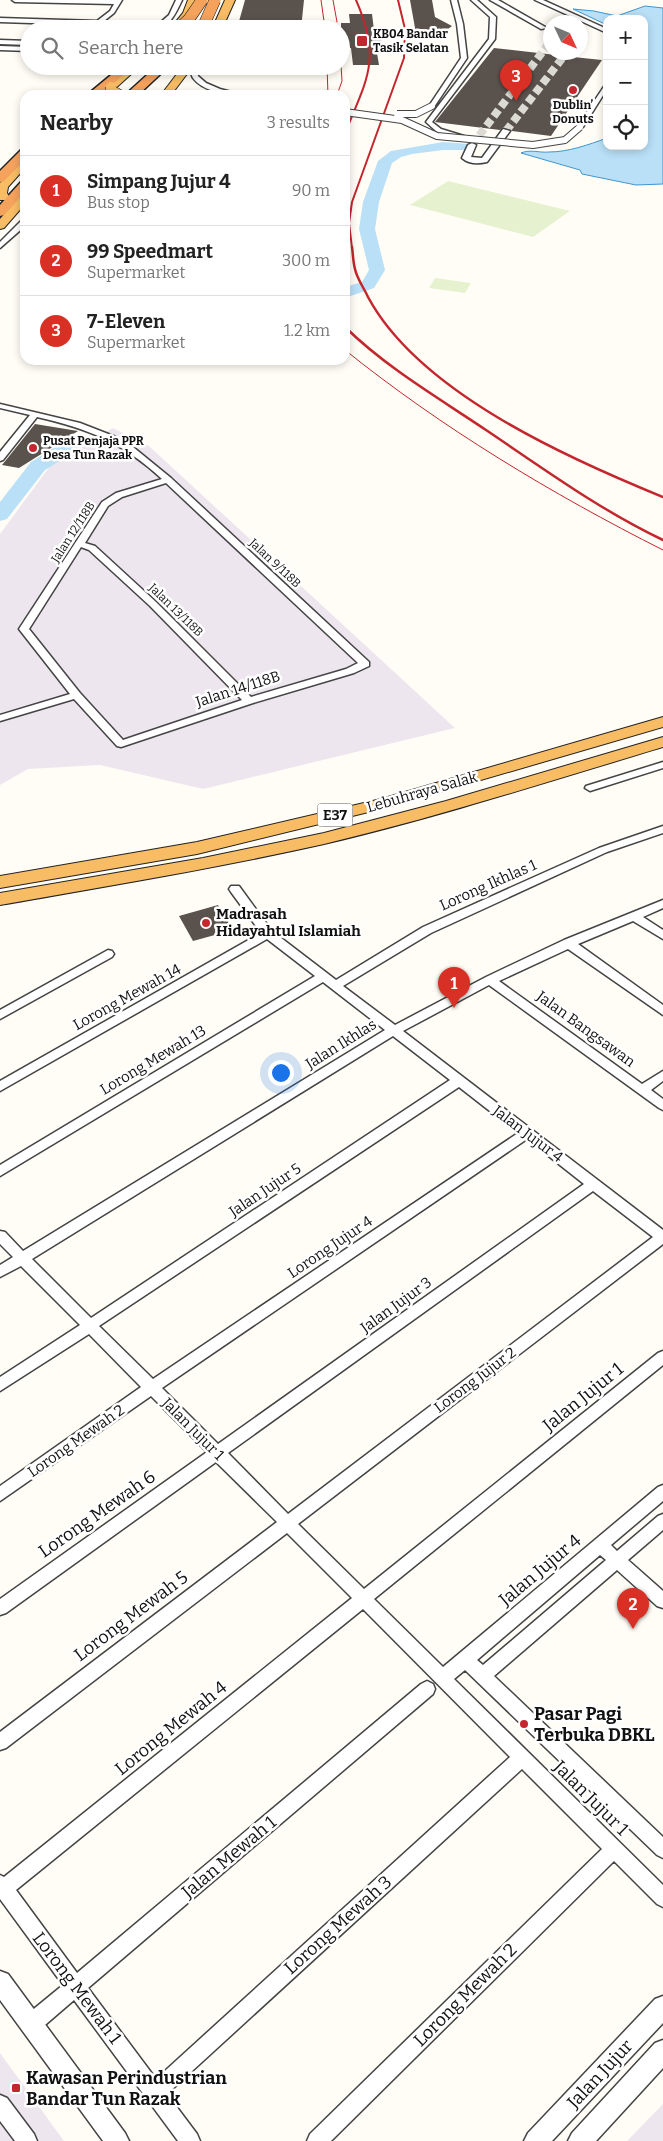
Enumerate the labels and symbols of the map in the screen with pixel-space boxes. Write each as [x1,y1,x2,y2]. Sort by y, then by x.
north arrow [543,15,588,60]
place label: KB04 Bandar Tasik Selatan [373,27,449,55]
marker: KB04 Bandar Tasik Selatan [355,34,369,48]
pin: 3 [500,60,532,101]
marker: Dublin’ Donuts [567,84,579,96]
place label: Dublin’ Donuts [552,98,594,126]
place label: Pusat Penjaja PPR Desa Tun Razak [43,434,144,462]
marker: Pusat Penjaja PPR Desa Tun Razak [27,442,39,454]
street label: Jalan 12/118B [48,499,98,566]
street label: Jalan 9/118B [246,535,304,590]
street label: Jalan 13/118B [145,580,206,639]
street label: Jalan 14/118B [193,667,282,711]
street label: Lebuhraya Salak [365,767,480,816]
road number: E37 [318,804,352,826]
street label: Lorong Ikhlas 1 [437,856,539,914]
place label: Madrasah Hidayahtul Islamiah [216,905,361,940]
marker: Madrasah Hidayahtul Islamiah [200,917,212,929]
street label: Lorong Mewah 14 [70,960,184,1034]
pin: 1 [438,967,470,1008]
street label: Jalan Bangsawan [532,987,639,1071]
street label: Jalan Ikhlas [301,1015,380,1073]
street label: Lorong Mewah 13 [97,1021,209,1099]
your location [268,1060,294,1086]
street label: Jalan Jujur 4 [488,1101,567,1166]
street label: Jalan Jujur 5 [225,1159,304,1221]
street label: Lorong Jujur 4 [284,1212,376,1282]
street label: Jalan Jujur 3 [356,1273,435,1337]
street label: Lorong Jujur 2 [431,1343,519,1417]
street label: Jalan Jujur 1 [538,1358,628,1437]
street label: Jalan Jujur 1 [157,1393,228,1464]
street label: Lorong Mewah 2 [24,1401,128,1481]
street label: Lorong Mewah 6 [34,1466,160,1562]
street label: Jalan Jujur 4 [494,1529,586,1611]
street label: Lorong Mewah 5 [70,1566,192,1666]
pin: 2 [617,1588,649,1629]
street label: Lorong Mewah 4 [111,1676,232,1780]
place label: Pasar Pagi Terbuka DBKL [534,1703,655,1746]
marker: Pasar Pagi Terbuka DBKL [518,1718,530,1730]
street label: Jalan Jujur 1 [548,1755,634,1841]
street label: Jalan Mewah 1 [177,1811,281,1903]
street label: Lorong Mewah 3 [280,1871,396,1979]
street label: Lorong Mewah 1 [28,1928,127,2049]
street label: Lorong Mewah 2 [409,1939,521,2051]
street label: Jalan Jujur [562,2035,637,2114]
place label: Kawasan Perindustrian Bandar Tun Razak [26,2067,227,2110]
marker: Kawasan Perindustrian Bandar Tun Razak [10,2082,22,2094]

